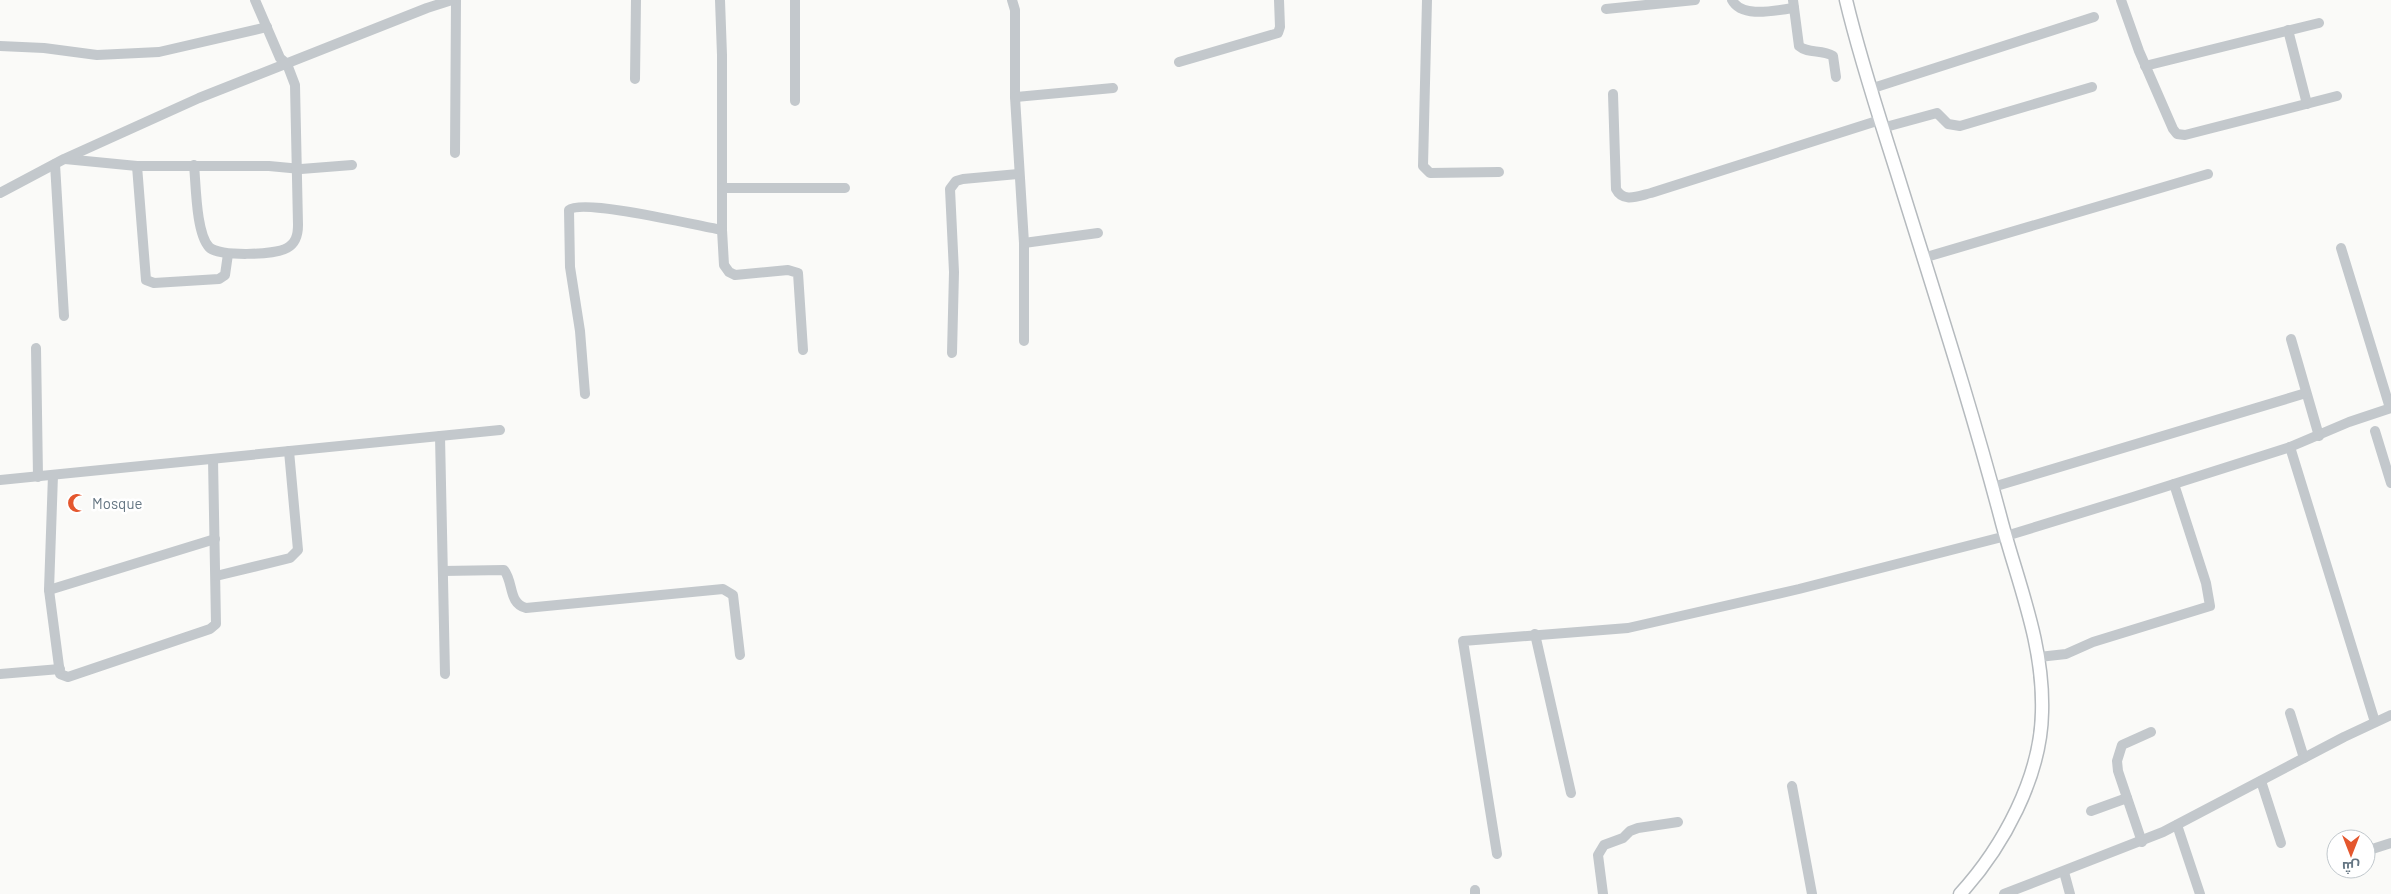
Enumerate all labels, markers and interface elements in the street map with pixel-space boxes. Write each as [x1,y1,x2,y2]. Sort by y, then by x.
mosque icon: Mosque [66,492,88,514]
place label: Mosque [92,494,142,512]
north arrow [2326,829,2376,879]
text: ش [2342,858,2360,876]

